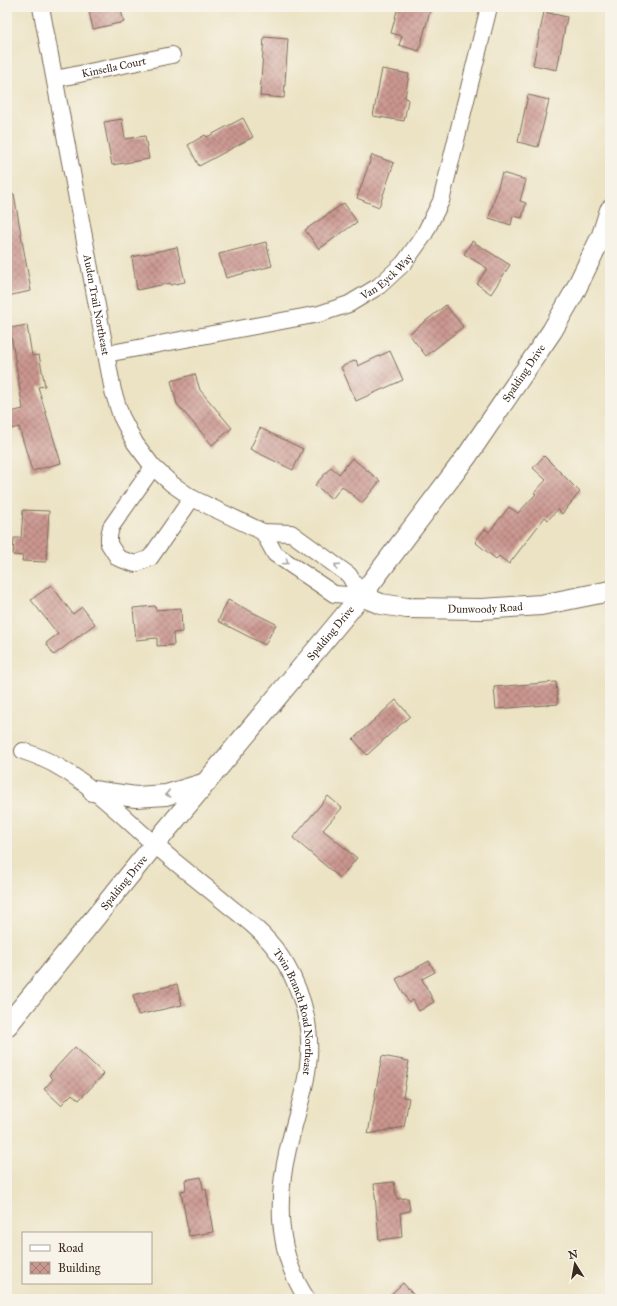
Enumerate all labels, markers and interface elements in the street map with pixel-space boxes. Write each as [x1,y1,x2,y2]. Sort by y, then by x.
street label: Kinsella Court [80,54,147,80]
street label: Van Eyck Way [357,251,416,303]
street label: Auden Trail Northeast [81,252,113,356]
street label: Spalding Drive [499,341,548,404]
one-way arrow [282,557,289,565]
one-way arrow [335,564,342,571]
street label: Dunwoody Road [447,600,524,616]
street label: Spalding Drive [304,603,357,663]
one-way arrow [165,789,171,797]
street label: Spalding Drive [97,852,150,912]
street label: Twin Branch Road Northeast [271,946,316,1076]
legend [22,1232,152,1284]
text: Road [58,1241,84,1255]
north arrow [555,1244,595,1284]
text: N [567,1247,580,1262]
text: Building [58,1261,101,1276]

